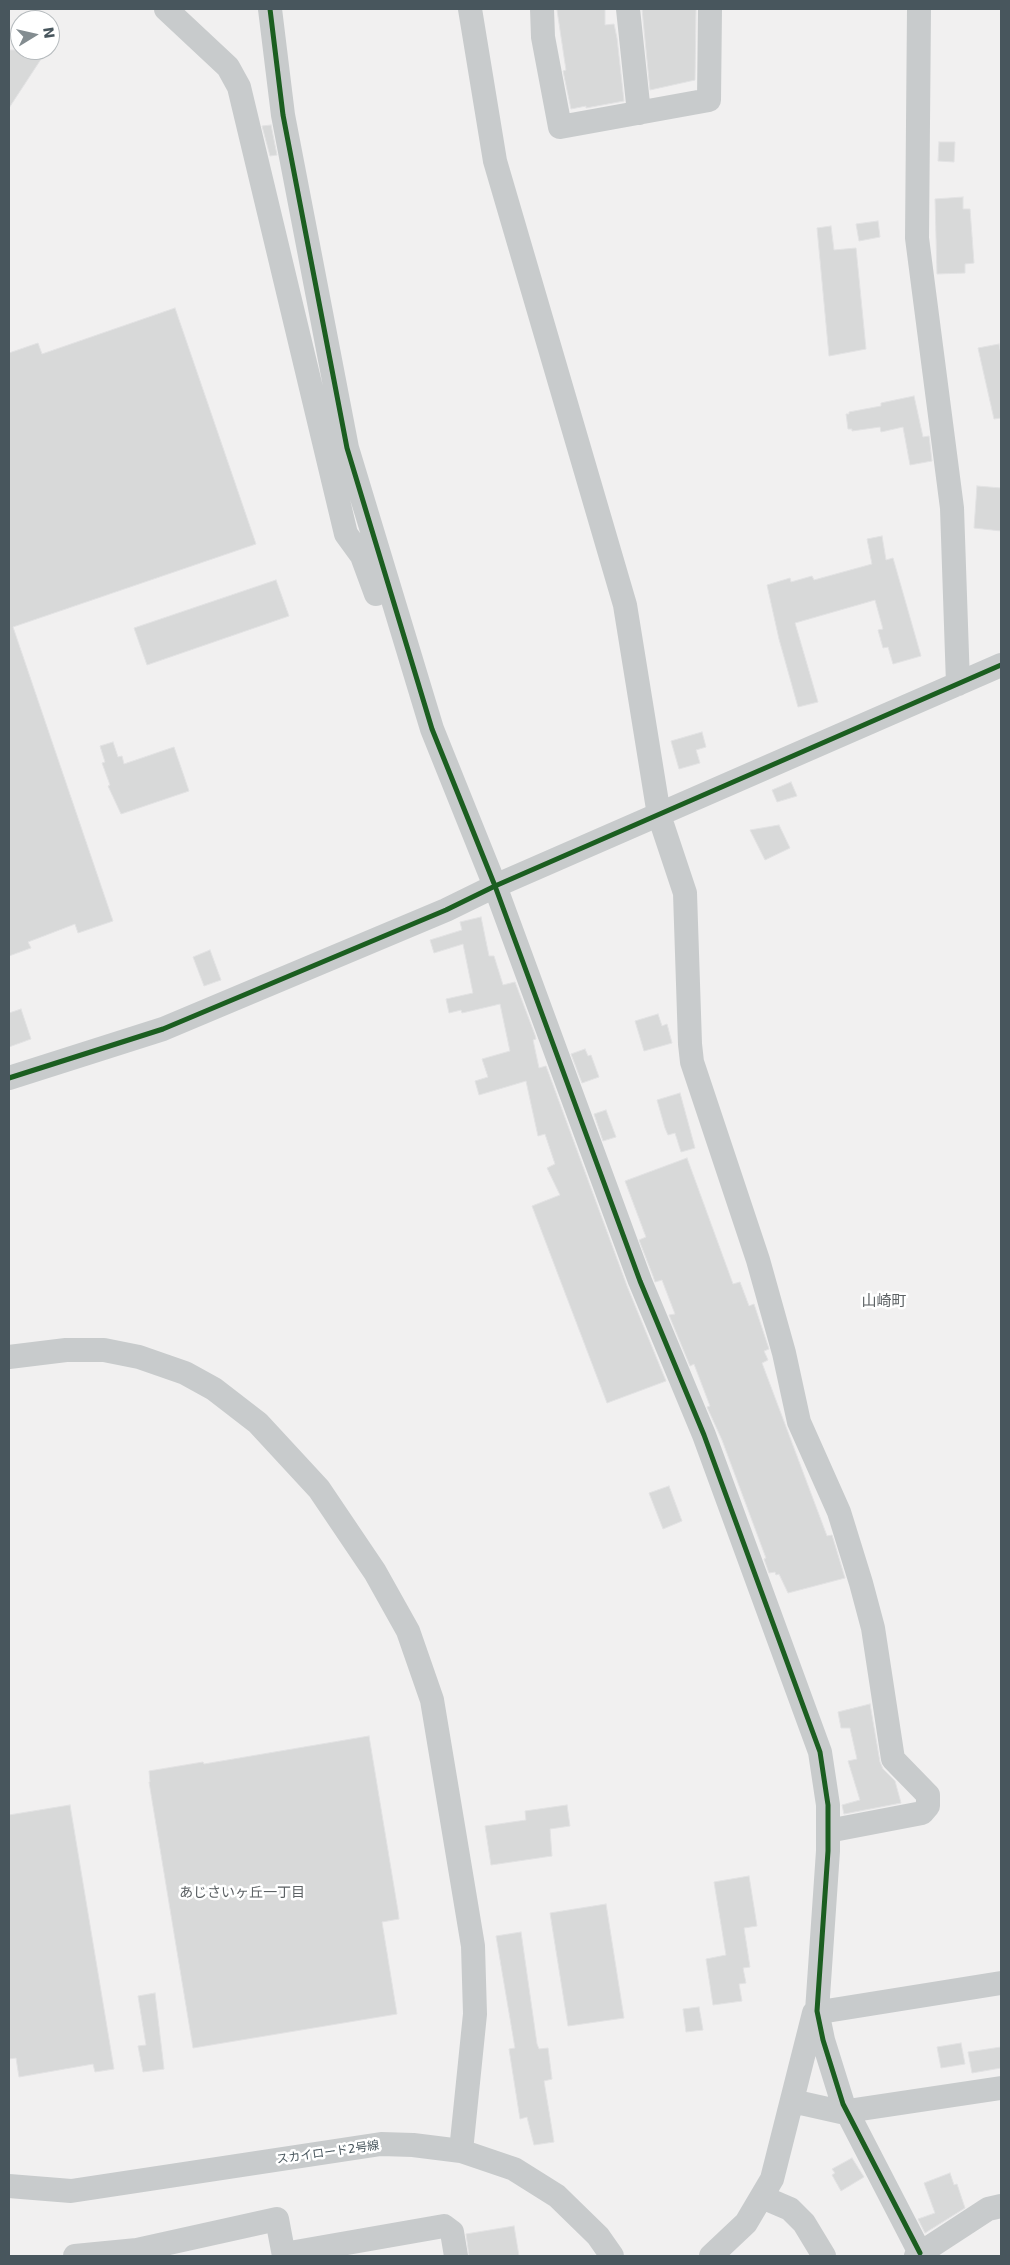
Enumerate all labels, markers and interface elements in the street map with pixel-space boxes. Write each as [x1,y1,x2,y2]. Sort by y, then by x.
north arrow [10,10,60,60]
text: N [40,26,58,40]
district label: 山崎町 [862,1293,906,1311]
district label: あじさいヶ丘一丁目 [179,1885,305,1901]
street label: スカイロード2号線 [276,2139,380,2167]

